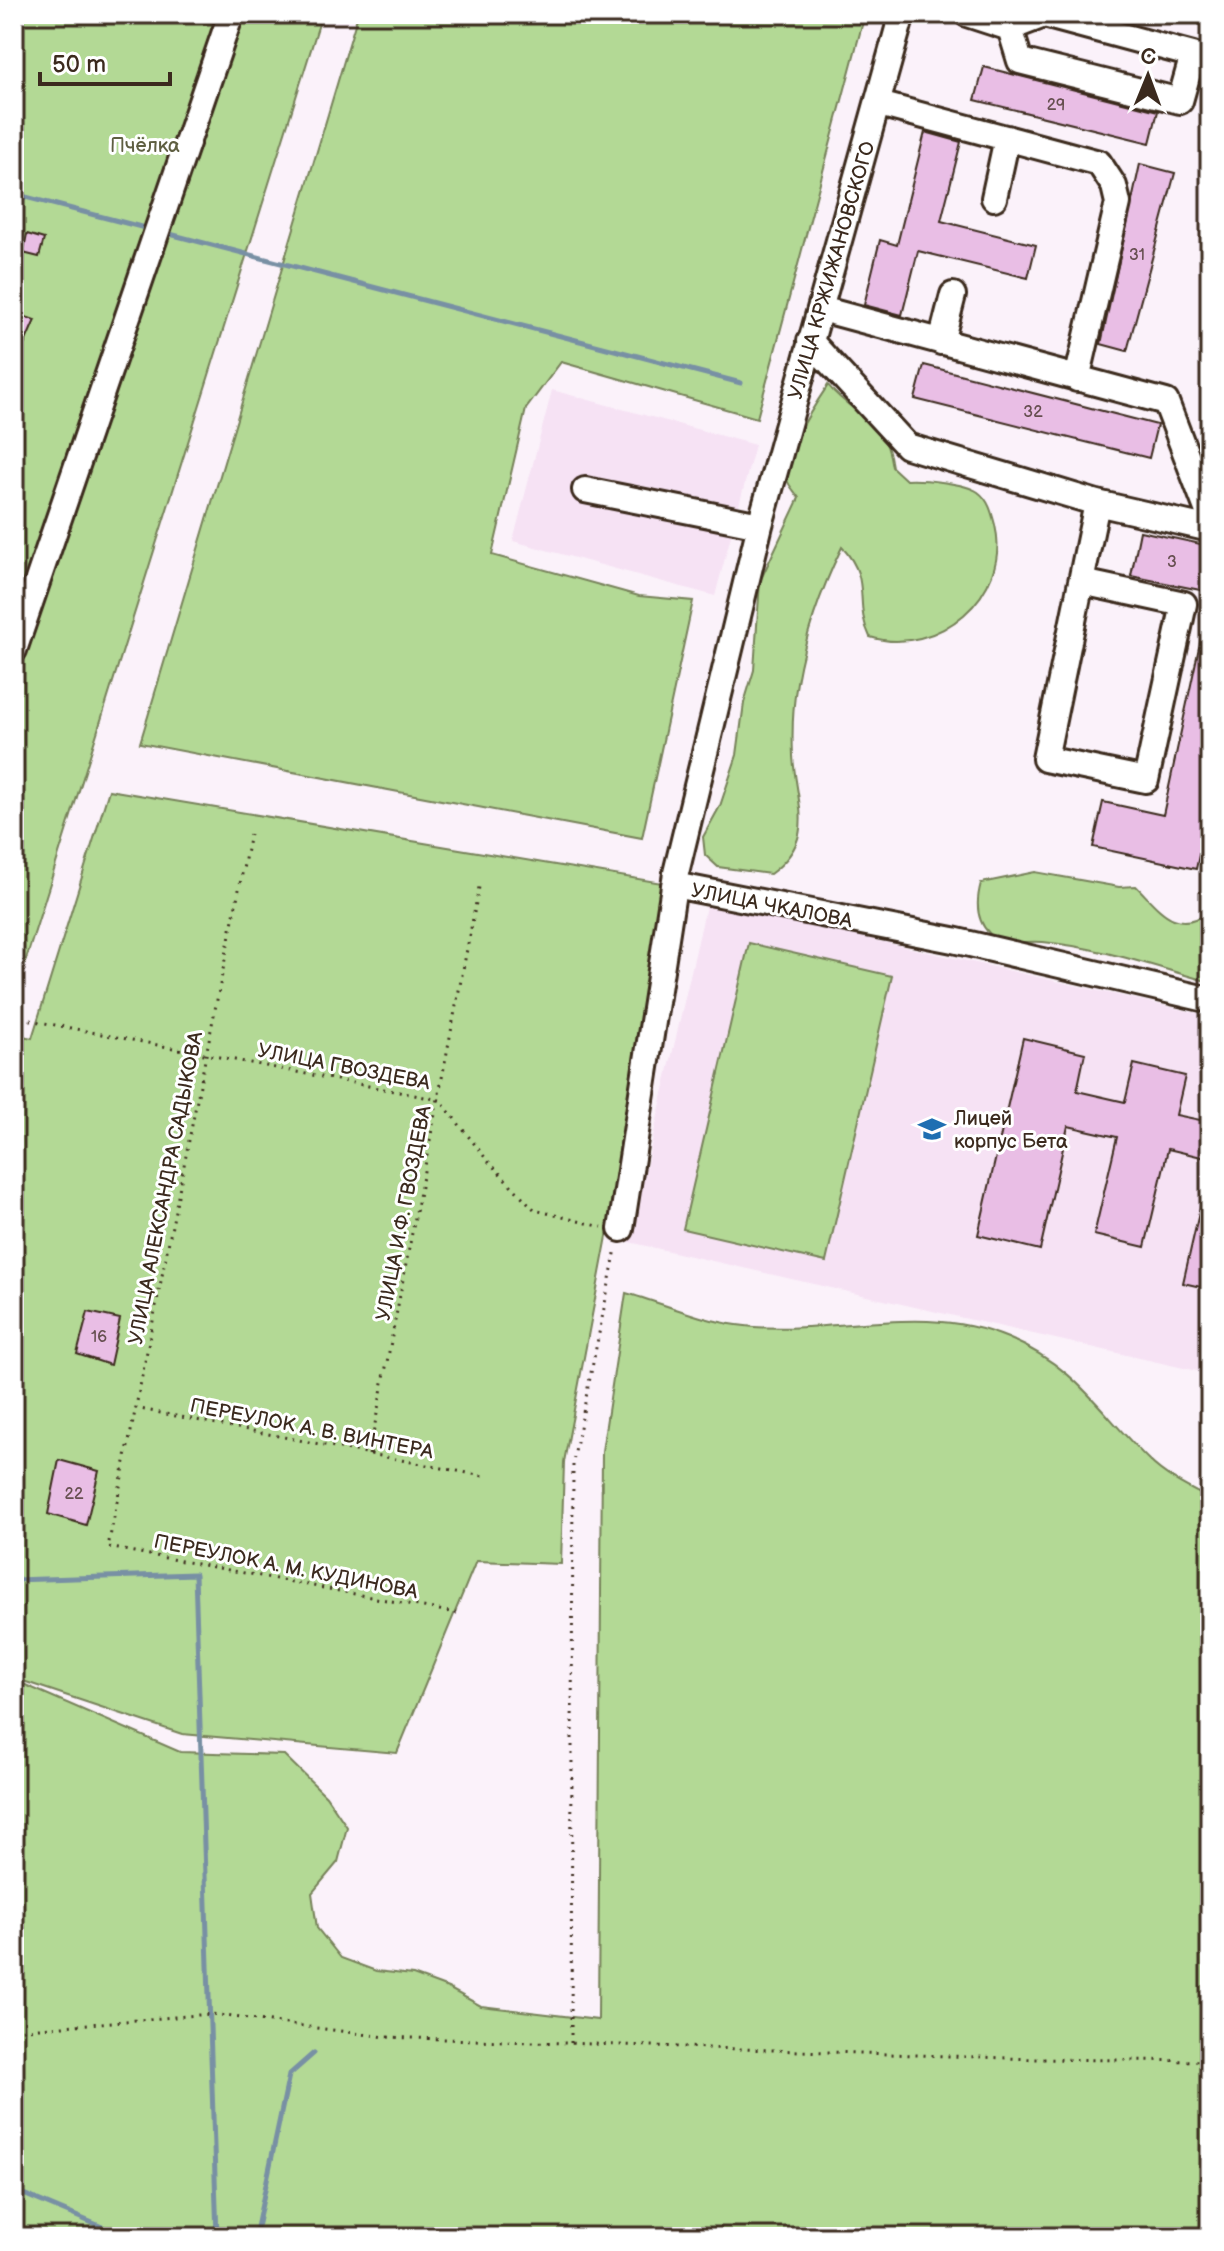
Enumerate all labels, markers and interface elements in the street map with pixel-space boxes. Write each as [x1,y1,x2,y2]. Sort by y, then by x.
scale bar [40,36,170,86]
north arrow [1108,36,1188,116]
text: С [1140,44,1156,71]
text: 50 m [52,50,106,79]
house number: 29 [1047,96,1065,115]
park label: Пчёлка [110,134,180,158]
street label: УЛИЦА КРЖИЖАНОВСКОГО [784,138,880,402]
house number: 31 [1129,246,1145,265]
house number: 32 [1023,403,1043,422]
house number: 3 [1167,553,1177,572]
street label: УЛИЦА ЧКАЛОВА [689,879,855,934]
street label: УЛИЦА АЛЕКСАНДРА САДЫКОВА [124,1029,208,1347]
street label: УЛИЦА ГВОЗДЕВА [255,1038,433,1096]
street label: УЛИЦА И.Ф. ГВОЗДЕВА [371,1103,437,1323]
place label: Лицей корпус Бета [953,1107,1068,1154]
school or university icon: Лицей корпус Бета [917,1114,947,1144]
house number: 16 [91,1328,107,1347]
street label: ПЕРЕУЛОК А. В. ВИНТЕРА [188,1394,436,1465]
house number: 22 [65,1485,84,1504]
street label: ПЕРЕУЛОК А. М. КУДИНОВА [152,1530,421,1605]

